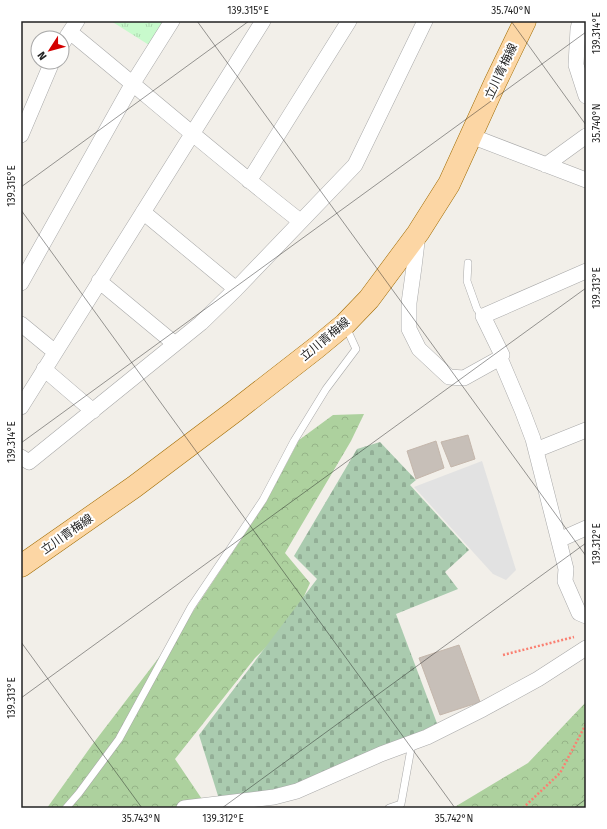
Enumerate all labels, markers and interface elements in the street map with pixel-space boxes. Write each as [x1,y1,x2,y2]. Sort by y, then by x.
text: 139.315°E [227,5,269,17]
text: 35.740°N [491,5,531,17]
text: 139.314°E [591,12,603,54]
north arrow [30,30,70,70]
street label: 立川青梅線 [482,41,520,101]
text: N [35,49,50,62]
text: 35.740°N [591,103,603,143]
text: 139.315°E [6,165,18,207]
text: 139.313°E [591,267,603,309]
street label: 立川青梅線 [298,314,352,364]
text: 139.314°E [6,421,18,463]
street label: 立川青梅線 [38,511,96,557]
text: 139.312°E [591,523,603,565]
text: 139.313°E [6,677,18,719]
text: 35.743°N [122,813,160,825]
text: 139.312°E [202,813,244,825]
text: 35.742°N [435,813,473,825]

